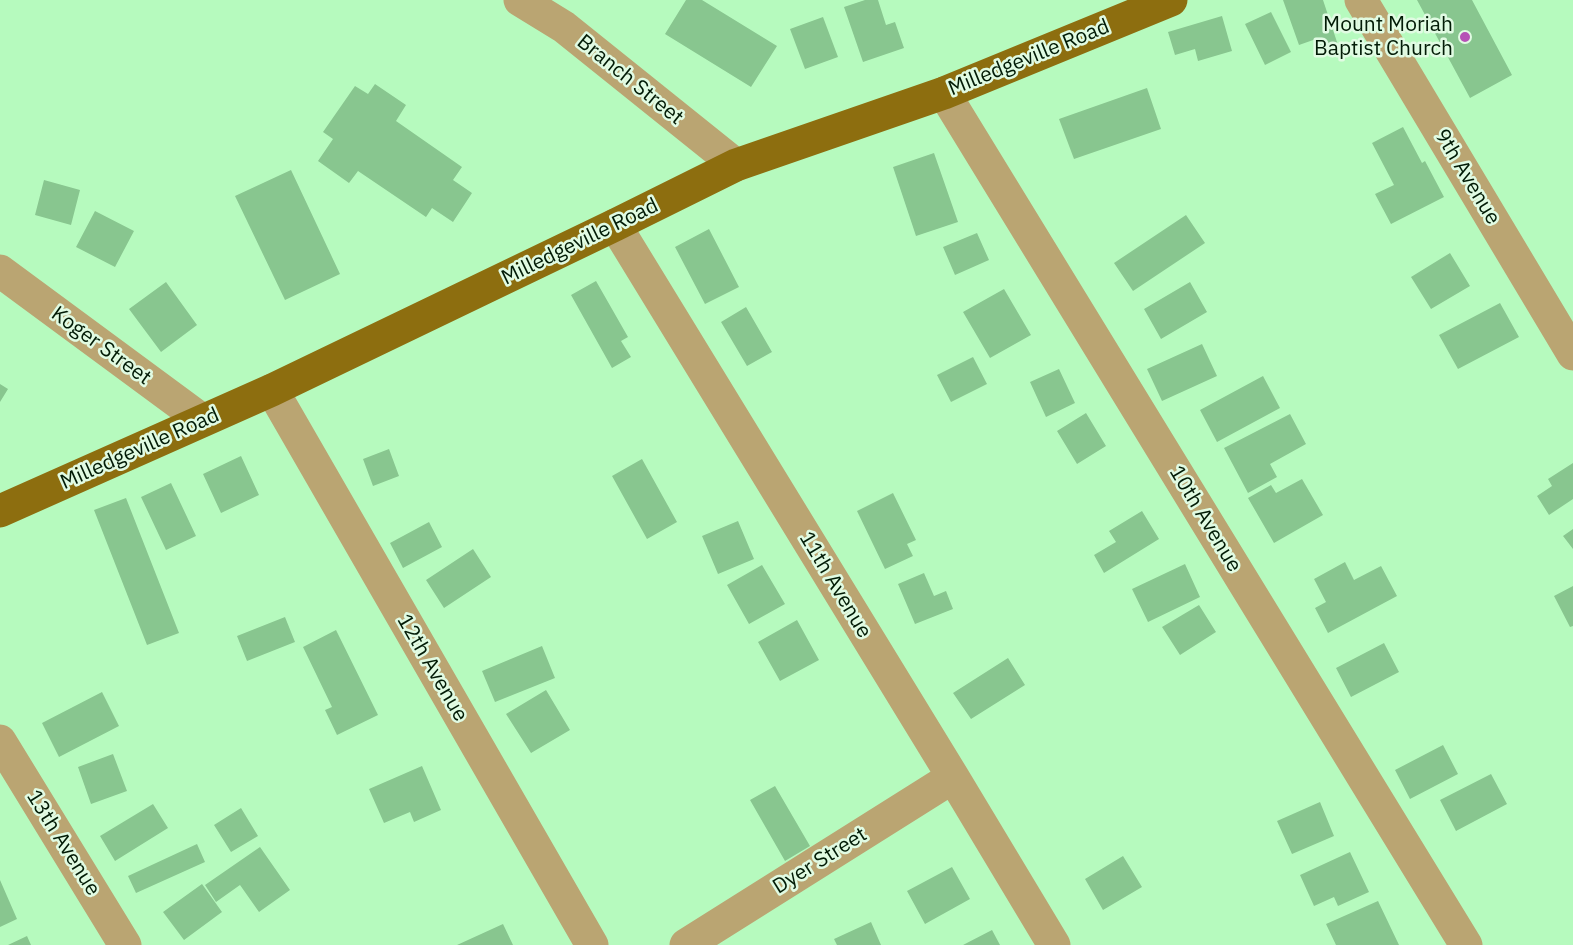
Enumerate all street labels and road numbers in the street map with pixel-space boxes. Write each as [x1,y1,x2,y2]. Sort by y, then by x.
street label: Milledgeville Road [945,14,1113,102]
street label: Branch Street [572,29,688,131]
street label: 9th Avenue [1429,125,1505,229]
street label: Milledgeville Road [497,193,663,291]
street label: Koger Street [46,301,156,391]
street label: Milledgeville Road [57,403,223,495]
street label: 10th Avenue [1163,461,1247,577]
street label: 11th Avenue [793,527,877,643]
street label: 12th Avenue [391,610,473,726]
street label: 13th Avenue [21,786,105,900]
street label: Dyer Street [768,822,872,900]

